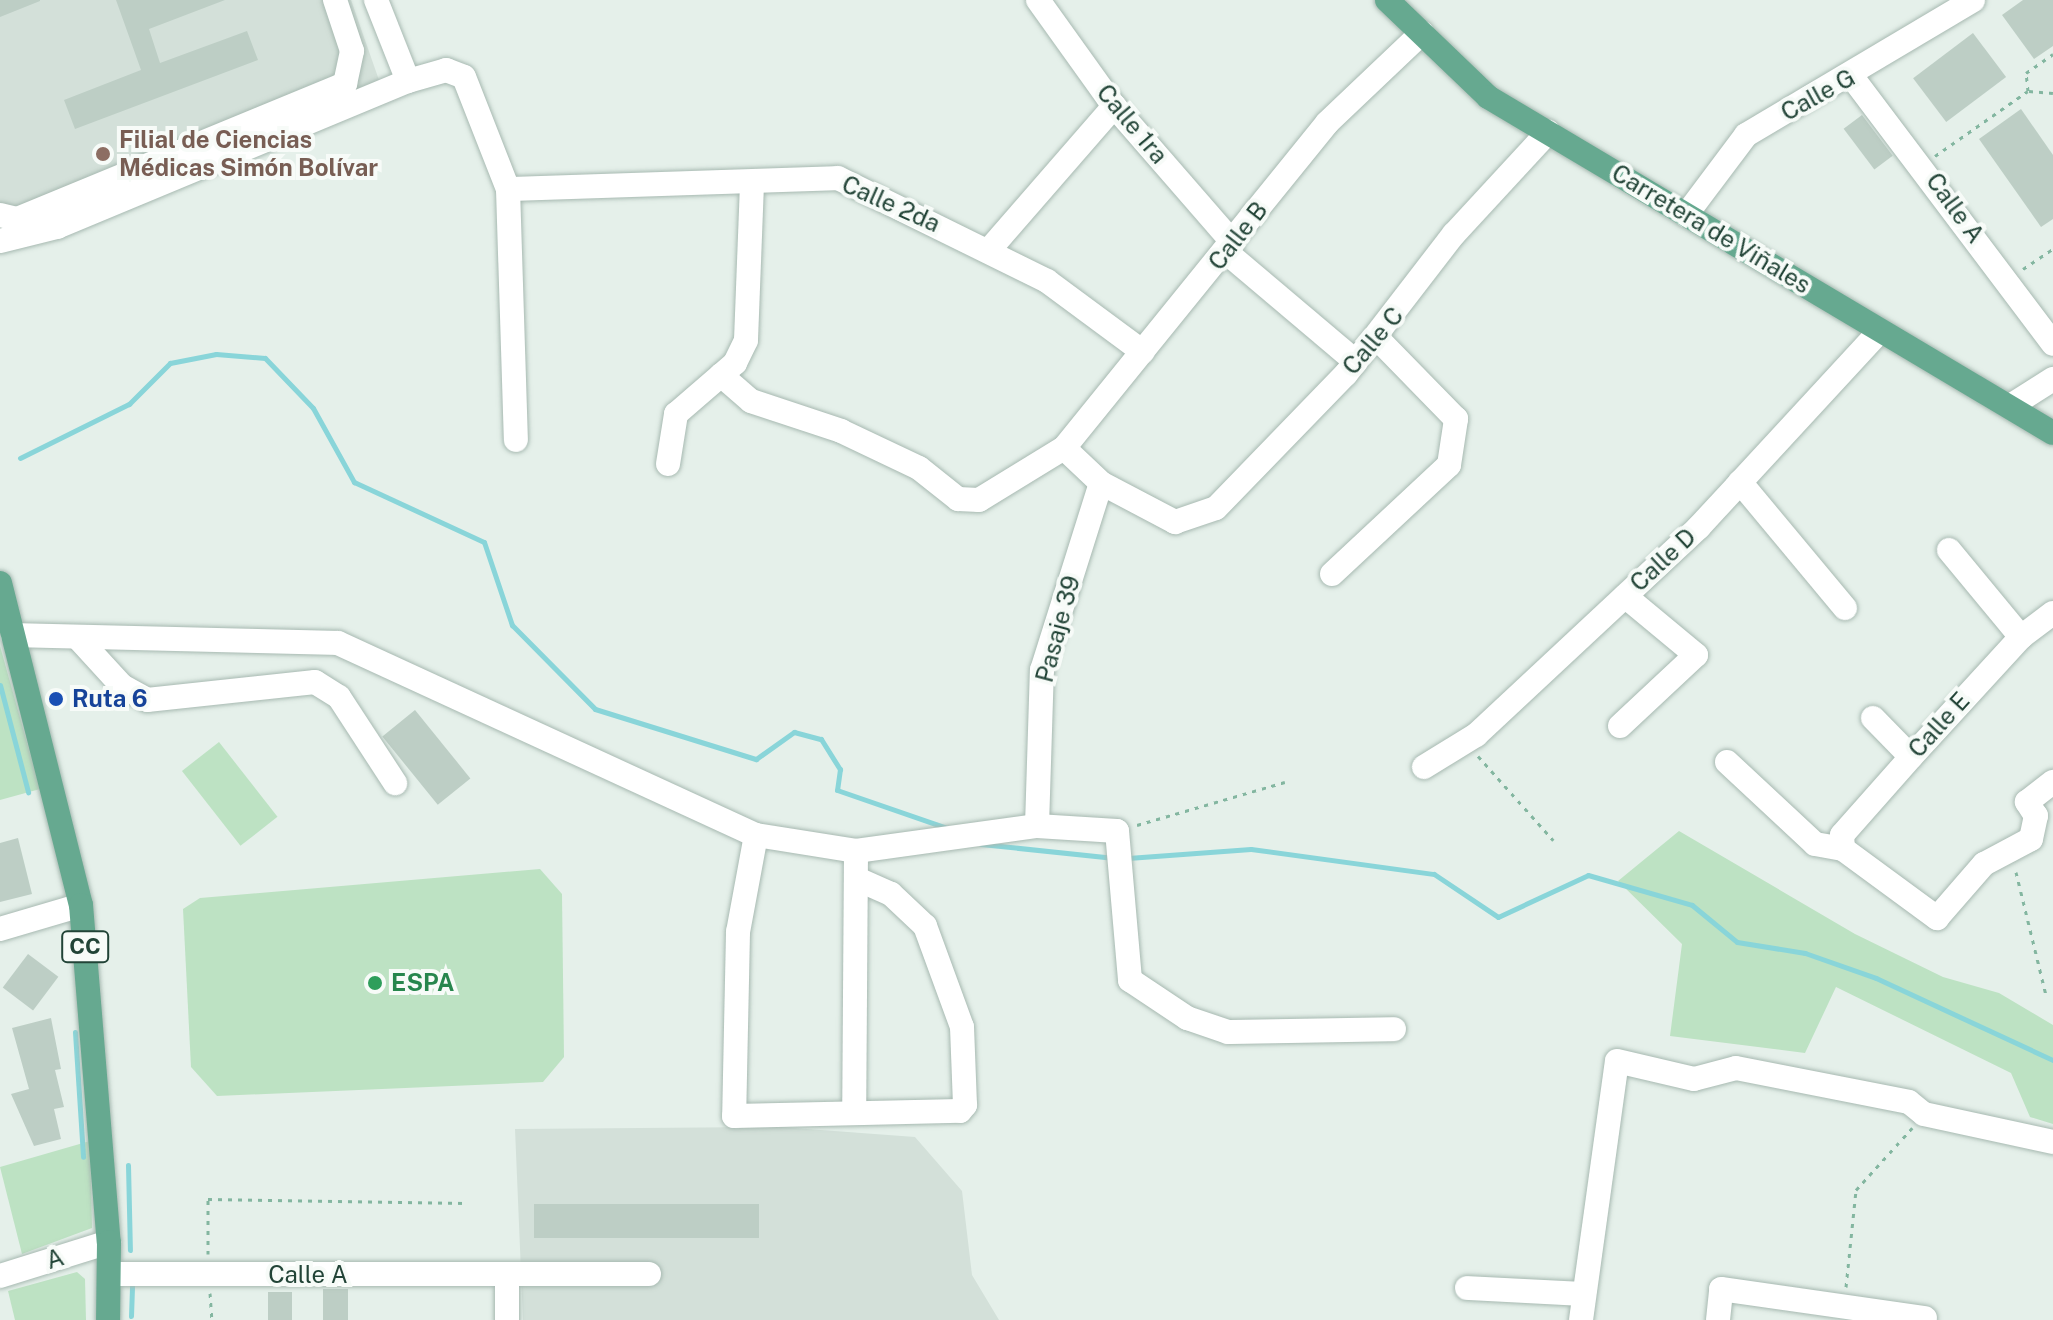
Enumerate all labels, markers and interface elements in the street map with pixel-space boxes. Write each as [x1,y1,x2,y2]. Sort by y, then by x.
street label: Calle G [1776,63,1860,127]
street label: Calle 1ra [1091,78,1173,170]
place label: Filial de Ciencias Médicas Simón Bolívar [119,126,378,182]
marker: Filial de Ciencias Médicas Simón Bolívar [94,145,112,163]
street label: Carretera de Viñales [1606,158,1816,300]
street label: Calle A [1920,167,1990,249]
street label: Calle 2da [837,170,945,238]
street label: Calle B [1202,196,1274,276]
street label: Calle C [1337,301,1409,381]
street label: Calle D [1624,522,1702,598]
street label: Pasaje 39 [1030,572,1086,686]
place label: Ruta 6 [72,685,148,713]
street label: Calle E [1902,687,1976,763]
marker: Ruta 6 [47,690,65,708]
road number: CC [61,929,109,965]
place label: ESPA [391,969,454,997]
marker: ESPA [366,974,384,992]
street label: A [43,1243,67,1275]
street label: Calle A [268,1261,348,1289]

